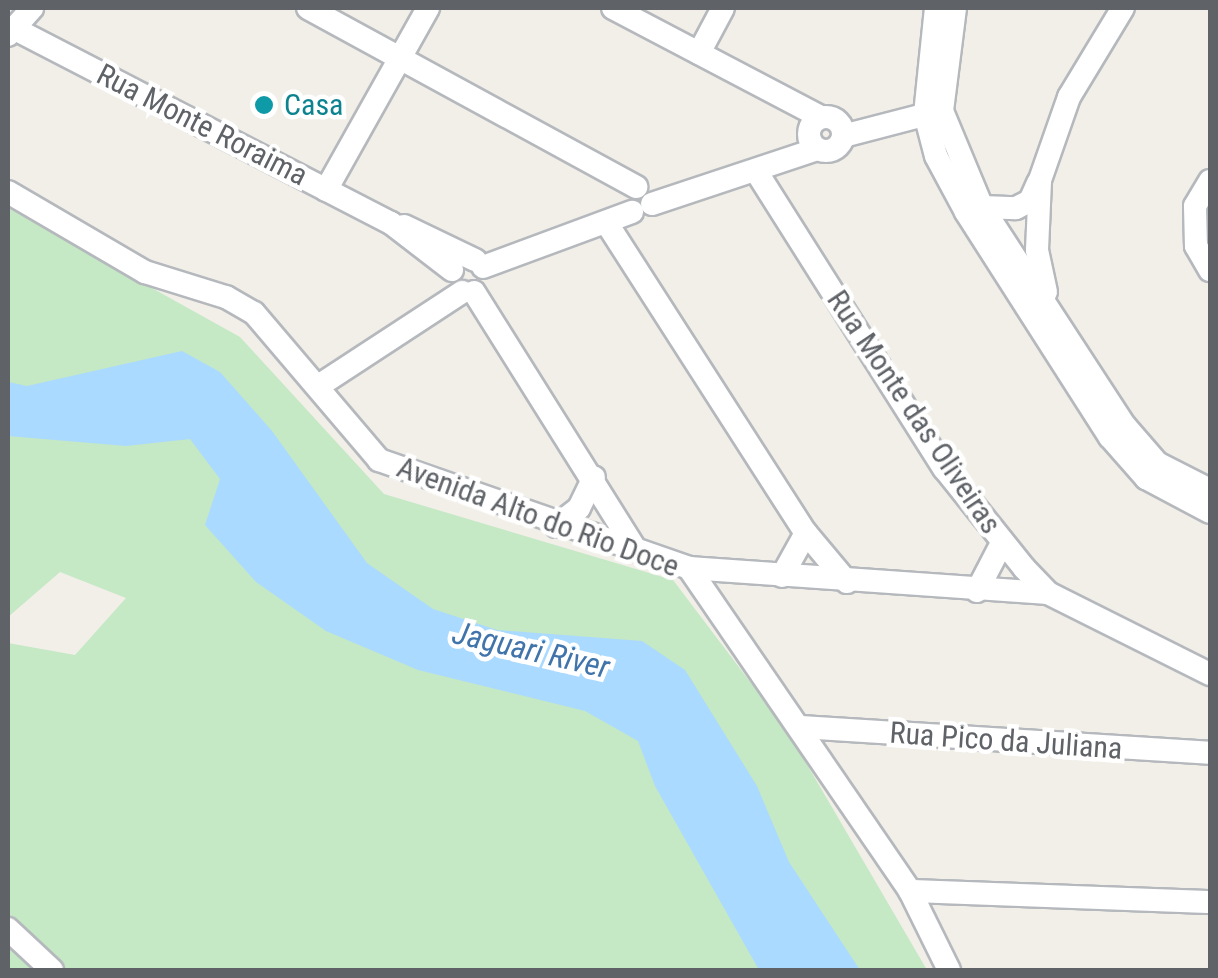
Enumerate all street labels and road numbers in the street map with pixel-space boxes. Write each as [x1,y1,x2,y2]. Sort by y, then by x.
street label: Rua Monte Roraima [91,56,313,194]
street label: Rua Monte das Oliveiras [819,284,1009,540]
street label: Avenida Alto do Rio Doce [392,449,684,585]
street label: Rua Pico da Juliana [888,715,1124,767]

